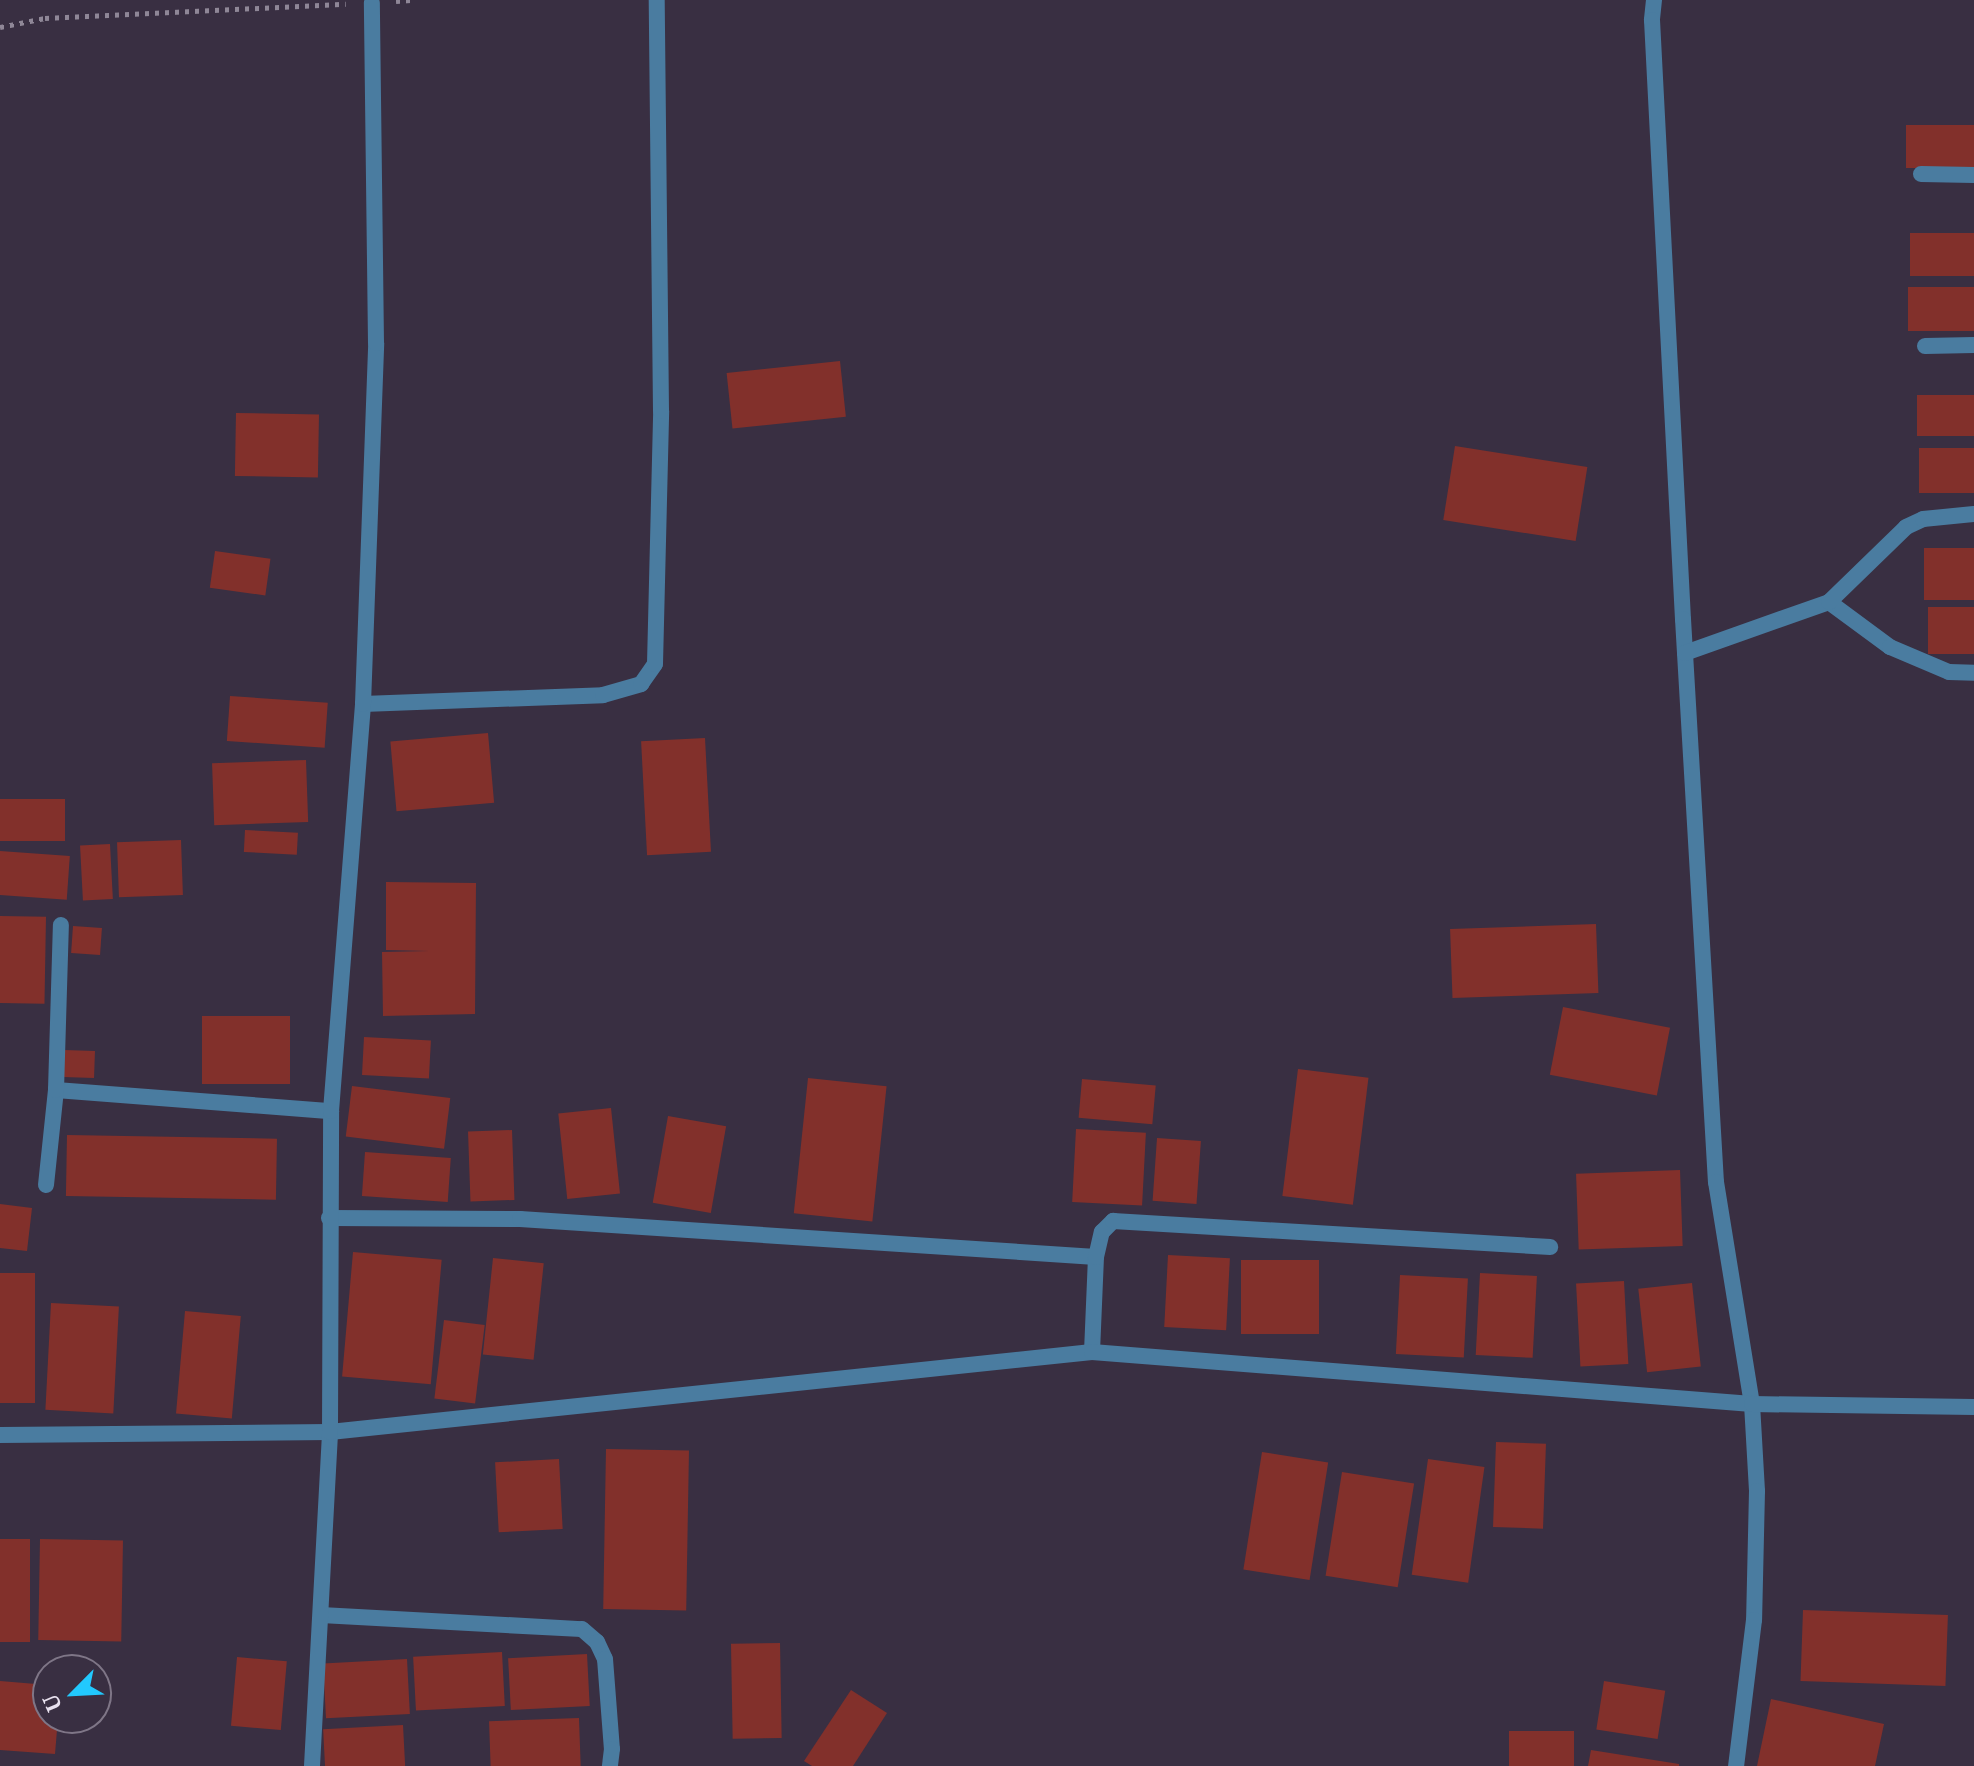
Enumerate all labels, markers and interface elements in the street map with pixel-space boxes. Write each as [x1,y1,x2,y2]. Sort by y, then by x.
north arrow [32,1654,112,1734]
text: U [35,1690,68,1716]

